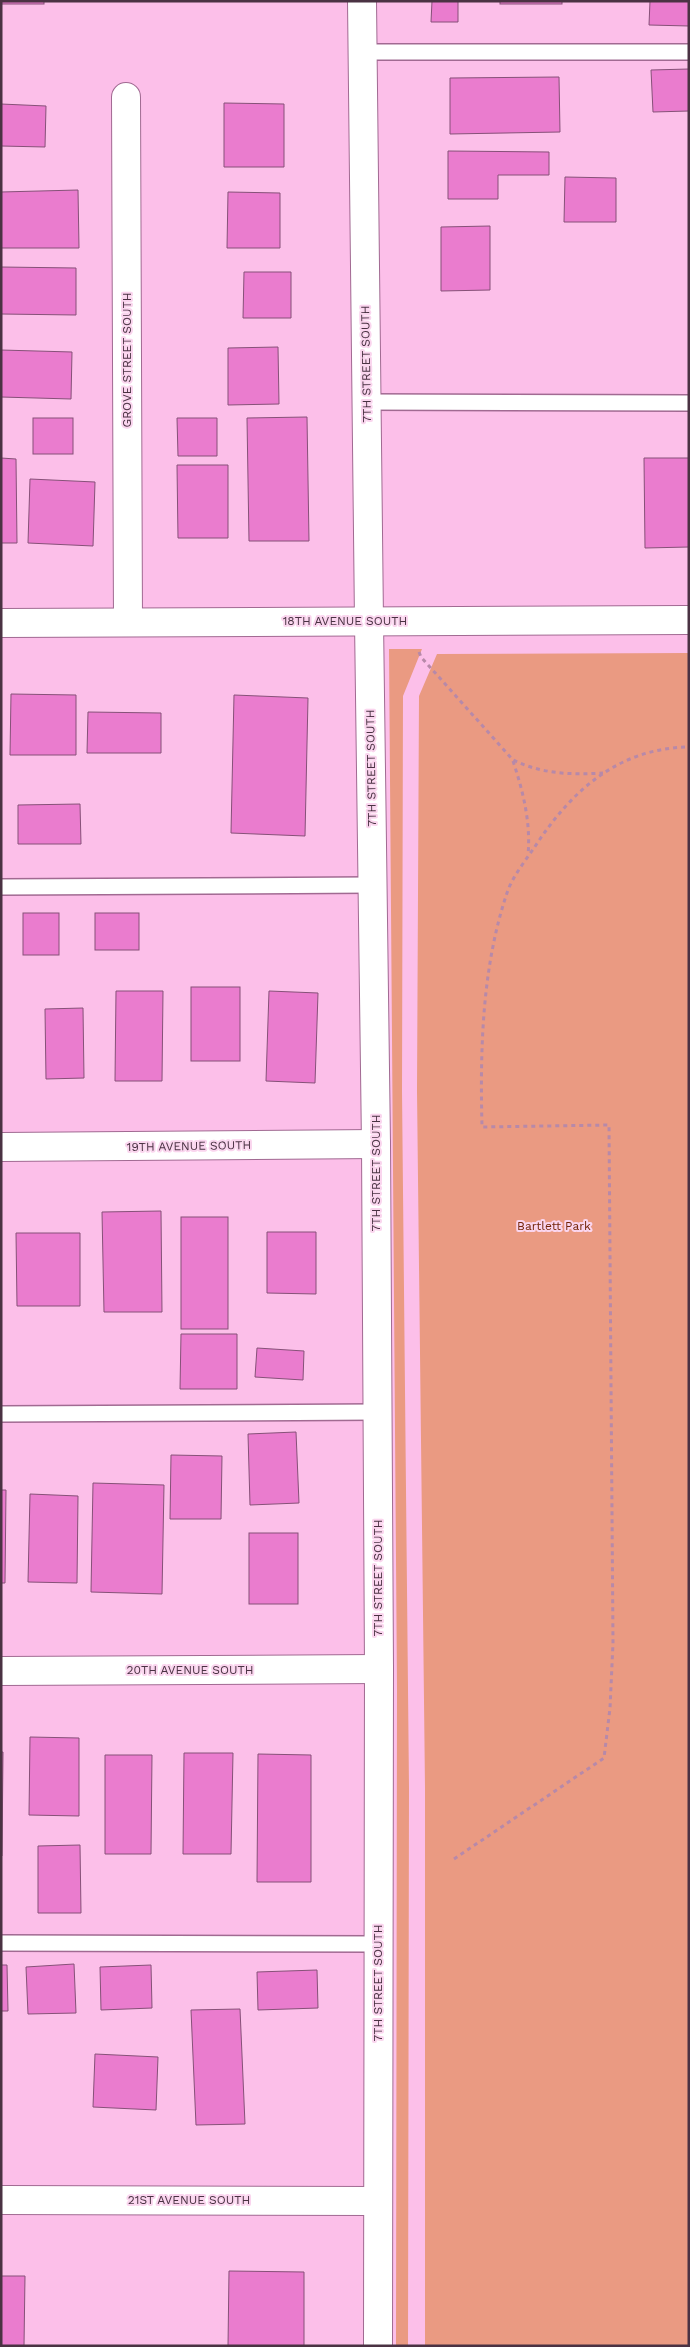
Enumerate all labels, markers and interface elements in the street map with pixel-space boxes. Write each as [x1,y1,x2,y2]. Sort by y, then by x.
street label: GROVE STREET SOUTH [120,292,134,428]
street label: 7TH STREET SOUTH [358,305,374,423]
street label: 18TH AVENUE SOUTH [283,614,407,628]
street label: 7TH STREET SOUTH [363,709,379,827]
street label: 7TH STREET SOUTH [369,1115,383,1232]
street label: 19TH AVENUE SOUTH [127,1138,251,1154]
park label: Bartlett Park [517,1219,591,1233]
street label: 7TH STREET SOUTH [371,1520,385,1637]
street label: 20TH AVENUE SOUTH [126,1663,254,1677]
street label: 7TH STREET SOUTH [371,1925,385,2042]
street label: 21ST AVENUE SOUTH [128,2193,250,2207]

